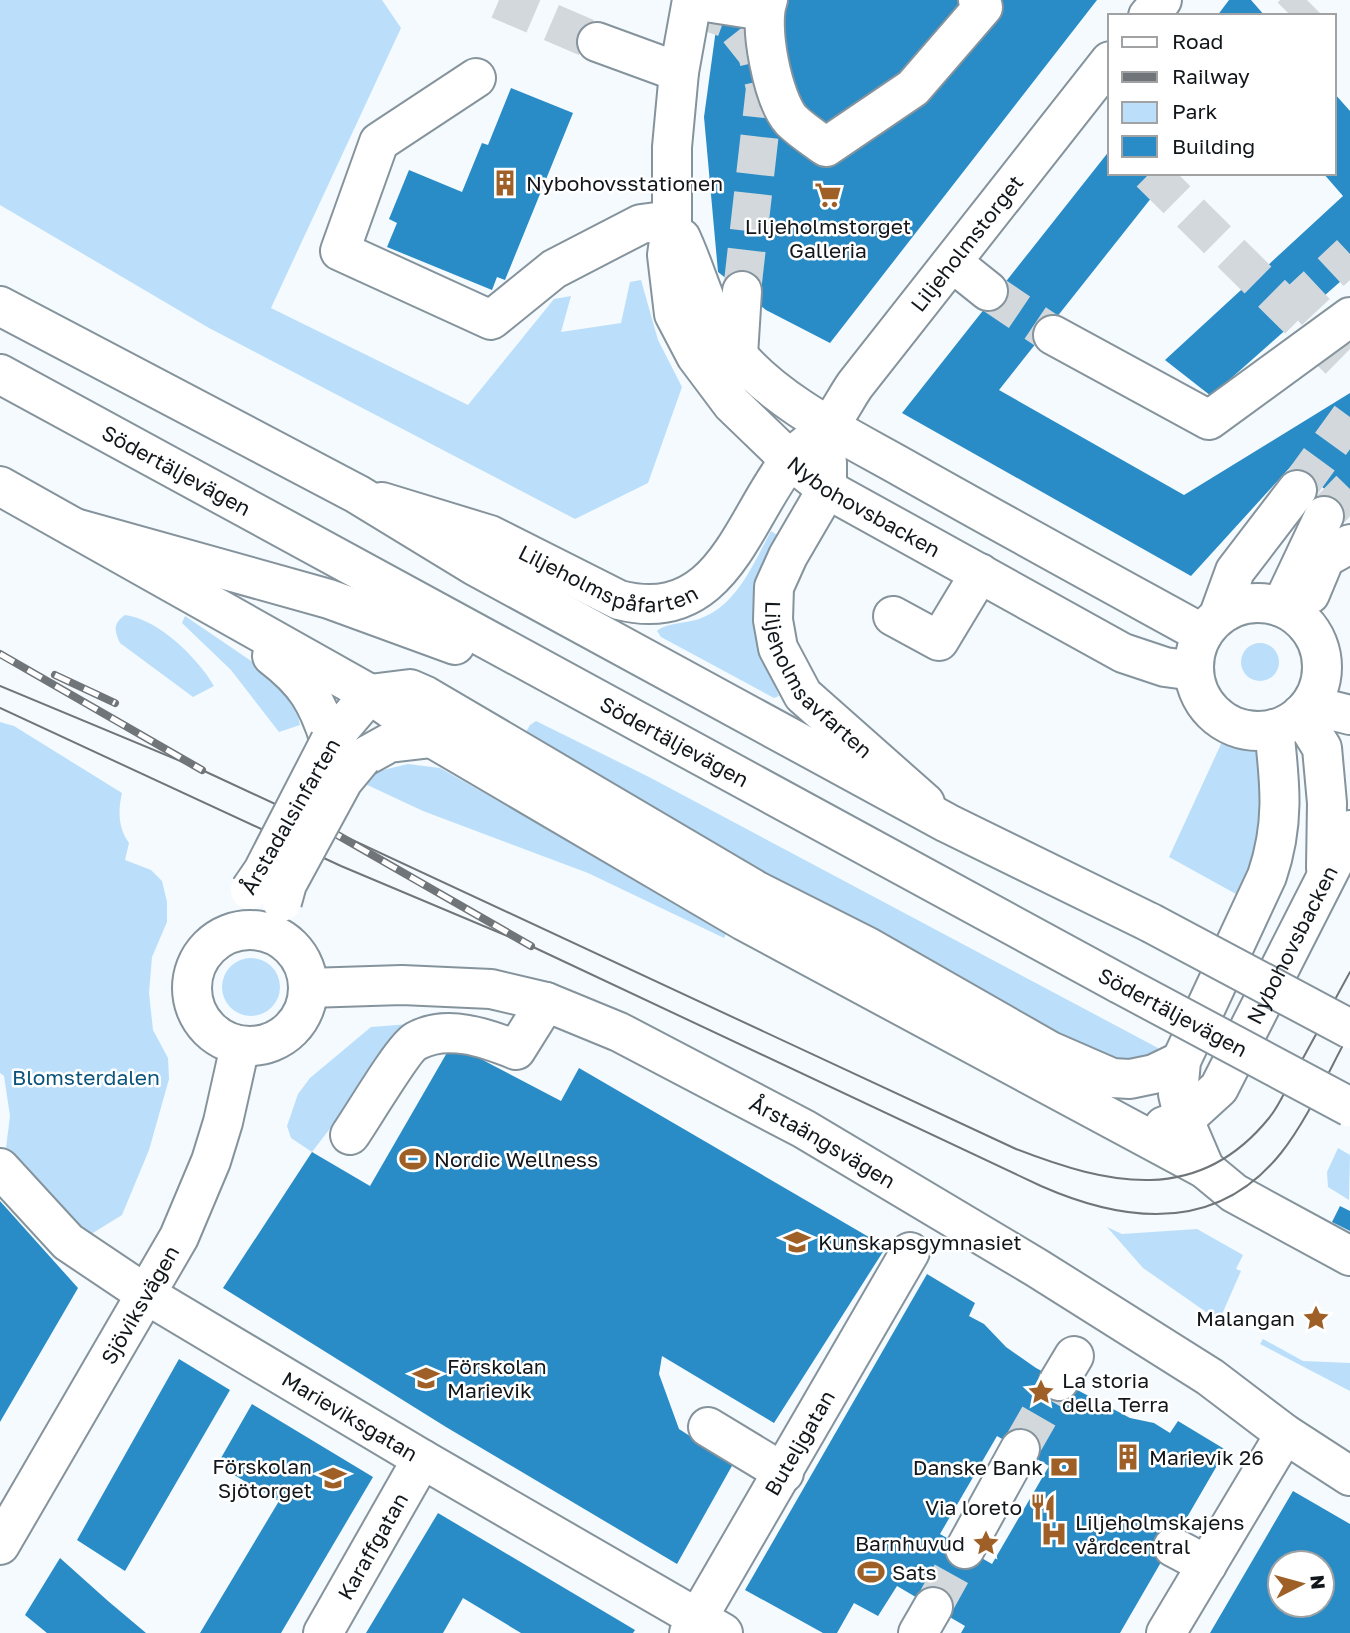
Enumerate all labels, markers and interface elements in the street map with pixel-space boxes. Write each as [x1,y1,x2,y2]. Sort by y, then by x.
legend [1108,14,1336,175]
text: Road [1172,28,1223,54]
text: Railway [1172,63,1250,89]
text: Park [1172,98,1218,124]
text: Building [1172,133,1255,159]
building icon: Nybohovsstationen [490,168,520,198]
place label: Nybohovsstationen [526,170,723,196]
street label: Liljeholmstorget [905,170,1028,317]
supermarket icon: Liljeholmstorget Galleria [813,180,843,210]
place label: Liljeholmstorget Galleria [745,213,911,263]
street label: Södertäljevägen [98,419,255,521]
street label: Nybohovsbacken [782,450,945,562]
street label: Liljeholmspåfarten [514,539,702,617]
street label: Liljeholmsavfarten [760,601,878,763]
street label: Södertäljevägen [596,690,753,792]
street label: Årstadalsinfarten [235,733,345,899]
street label: Nybohovsbacken [1241,861,1343,1028]
street label: Södertäljevägen [1094,962,1252,1062]
park label: Blomsterdalen [12,1064,160,1090]
street label: Årstaängsvägen [745,1090,900,1194]
sports icon: Nordic Wellness [398,1144,428,1174]
place label: Nordic Wellness [434,1146,598,1172]
school or university icon: Kunskapsgymnasiet [782,1227,812,1257]
place label: Kunskapsgymnasiet [818,1229,1022,1255]
street label: Sjöviksvägen [95,1241,184,1369]
place icon: Malangan [1301,1303,1331,1333]
place label: Malangan [1196,1305,1295,1331]
place label: Förskolan Marievik [447,1353,547,1403]
school or university icon: Förskolan Marievik [411,1363,441,1393]
street label: Marieviksgatan [277,1366,423,1467]
place label: La storia della Terra [1062,1367,1169,1417]
place icon: La storia della Terra [1026,1377,1056,1407]
street label: Buteljgatan [759,1385,840,1500]
building icon: Marievik 26 [1113,1442,1143,1472]
place label: Marievik 26 [1149,1444,1264,1470]
bank icon: Danske Bank [1049,1452,1079,1482]
place label: Förskolan Sjötorget [212,1453,312,1503]
place label: Danske Bank [913,1454,1043,1480]
school or university icon: Förskolan Sjötorget [318,1463,348,1493]
street label: Karaffgatan [332,1488,413,1604]
restaurant icon: Via loreto [1028,1492,1058,1522]
place label: Via loreto [925,1494,1022,1520]
place label: Liljeholmskajens vårdcentral [1075,1509,1244,1559]
hospital icon: Liljeholmskajens vårdcentral [1039,1519,1069,1549]
place icon: Barnhuvud [971,1528,1001,1558]
place label: Barnhuvud [855,1530,965,1556]
north arrow [1266,1549,1336,1619]
sports icon: Sats [856,1557,886,1587]
place label: Sats [892,1559,937,1585]
text: N [1306,1574,1331,1591]

